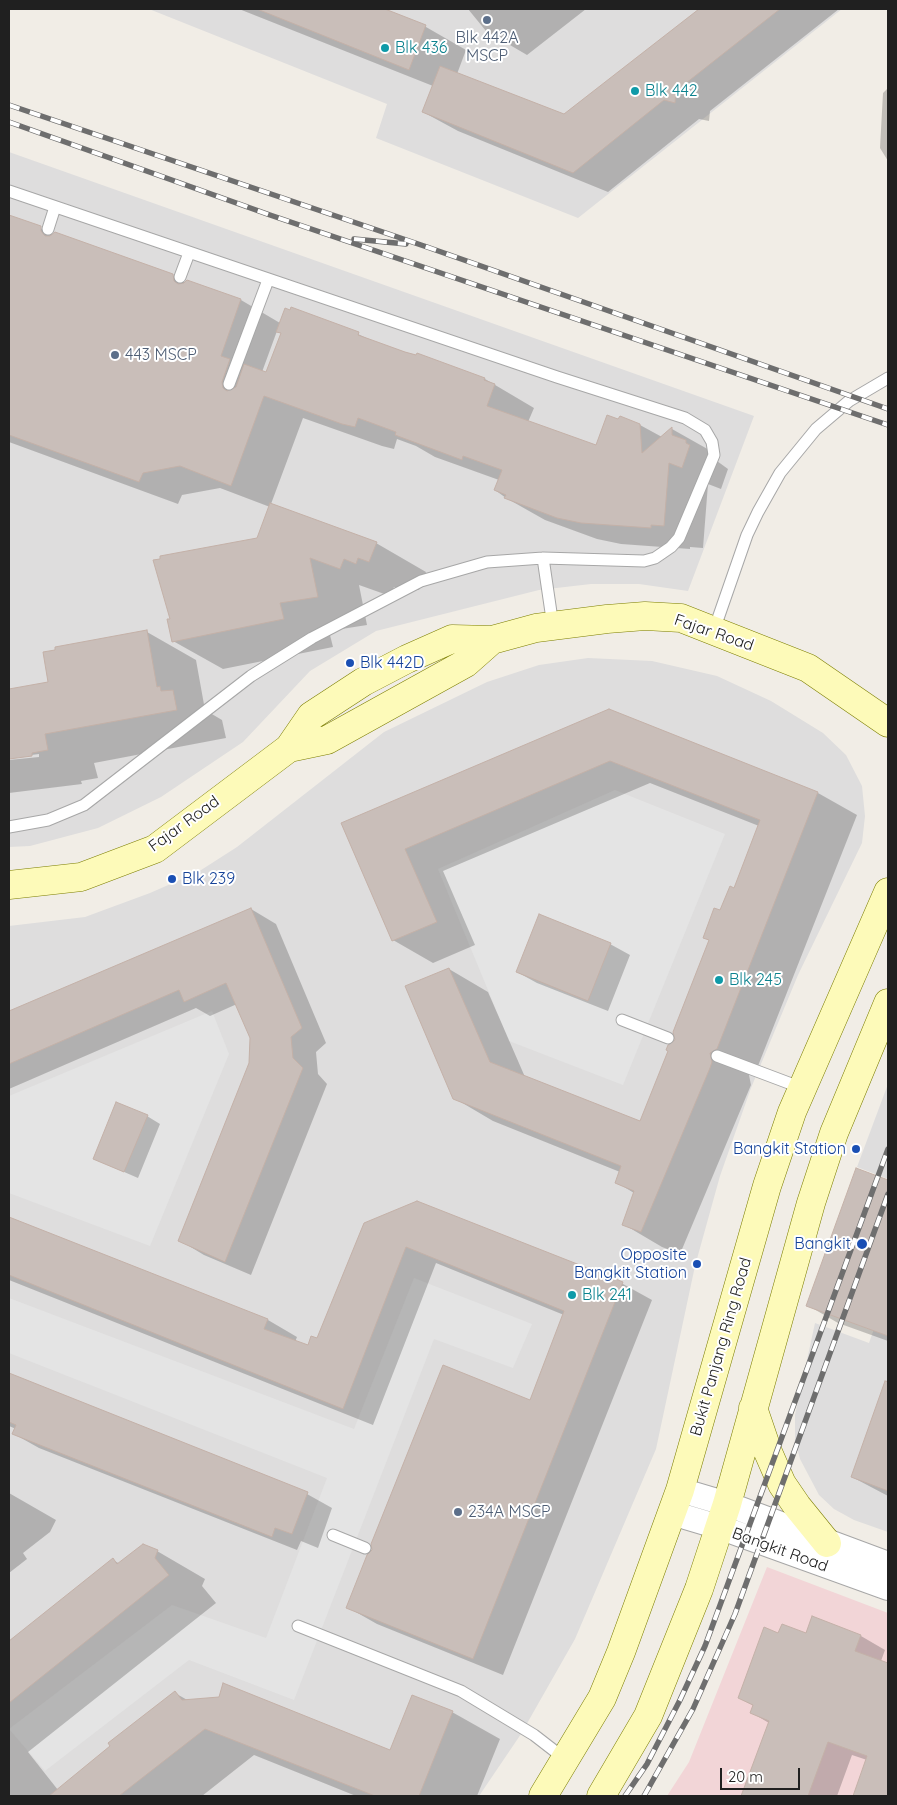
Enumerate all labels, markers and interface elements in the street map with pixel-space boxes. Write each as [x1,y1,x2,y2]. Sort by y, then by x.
marker: Blk 442A MSCP [481,14,493,26]
place label: Blk 442A MSCP [455,28,519,66]
place label: Blk 436 [395,38,447,58]
marker: Blk 436 [379,42,391,54]
place label: Blk 442 [645,81,698,101]
marker: Blk 442 [629,85,641,97]
place label: 443 MSCP [125,345,197,365]
marker: 443 MSCP [109,349,121,361]
street label: Fajar Road [672,610,756,656]
place label: Blk 442D [360,653,424,673]
marker: Blk 442D [344,657,356,669]
street label: Fajar Road [145,792,223,856]
place label: Blk 239 [182,869,235,889]
marker: Blk 239 [166,873,178,885]
place label: Blk 245 [729,970,782,990]
marker: Blk 245 [713,974,725,986]
place label: Bangkit Station [733,1139,846,1159]
marker: Bangkit Station [850,1143,862,1155]
place label: Bangkit [794,1234,851,1254]
marker: Bangkit [855,1237,869,1251]
place label: Opposite Bangkit Station [574,1245,687,1283]
street label: Bukit Panjang Ring Road [686,1256,756,1438]
marker: Opposite Bangkit Station [691,1258,703,1270]
place label: Blk 241 [582,1285,632,1305]
marker: Blk 241 [566,1289,578,1301]
place label: 234A MSCP [468,1502,551,1522]
marker: 234A MSCP [452,1506,464,1518]
street label: Bangkit Road [729,1524,831,1576]
scale bar [722,1758,802,1790]
text: 20 m [728,1767,763,1786]

